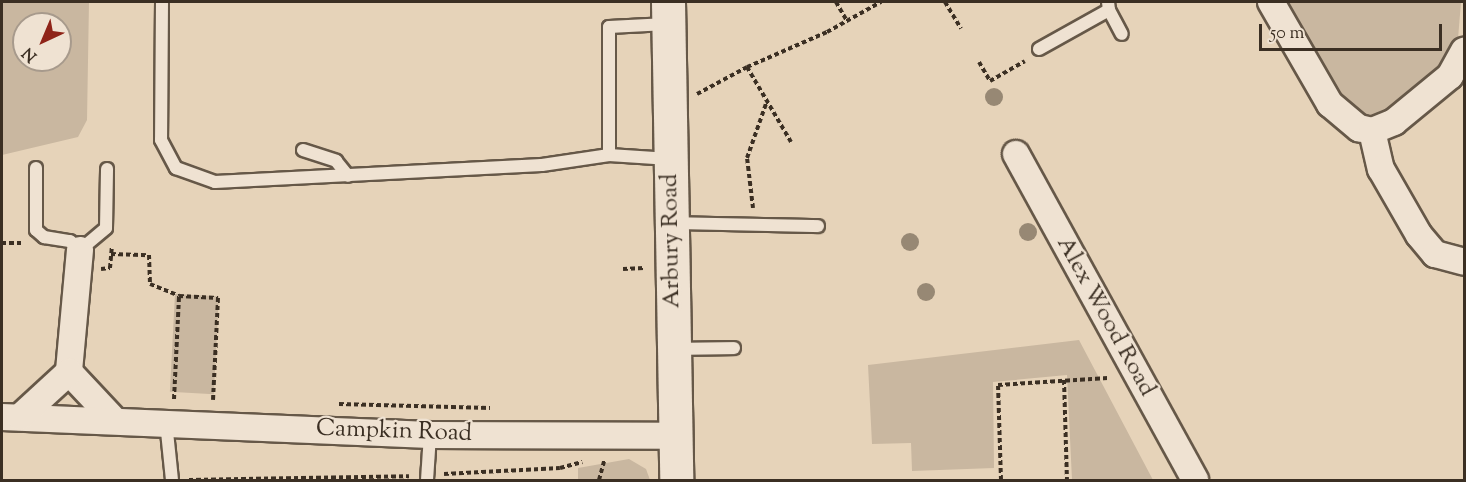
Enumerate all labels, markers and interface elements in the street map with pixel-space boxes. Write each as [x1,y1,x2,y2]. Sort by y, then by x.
north arrow [12,12,72,72]
scale bar [1262,12,1445,50]
text: 50 m [1270,21,1304,47]
text: N [18,41,43,67]
street label: Arbury Road [656,173,688,309]
street label: Alex Wood Road [1049,232,1161,402]
street label: Campkin Road [316,415,472,449]

